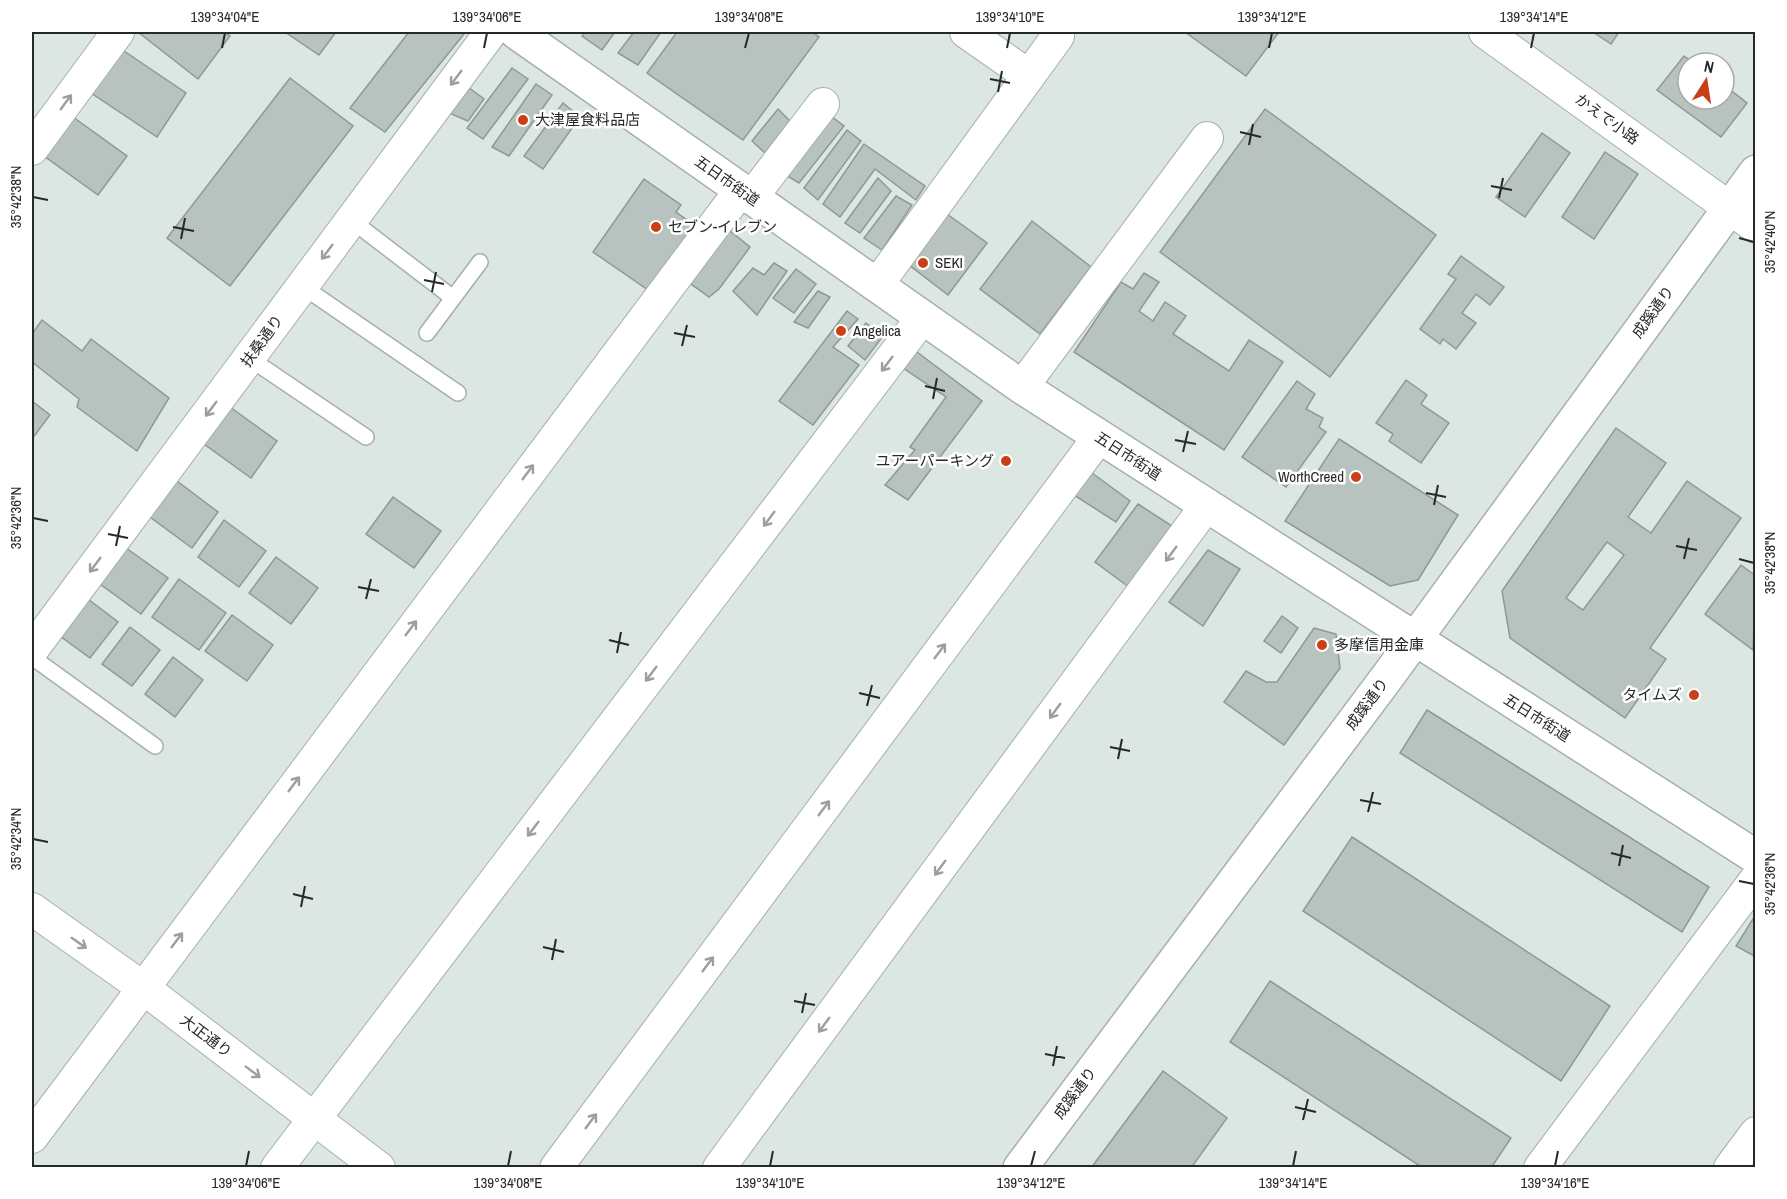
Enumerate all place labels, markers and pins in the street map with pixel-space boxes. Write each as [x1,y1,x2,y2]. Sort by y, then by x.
place label: 大津屋食料品店 [535,109,640,130]
marker: 大津屋食料品店 [516,113,530,127]
place label: セブン-イレブン [668,216,777,237]
marker: セブン-イレブン [649,220,663,234]
place label: SEKI [935,252,963,273]
marker: SEKI [916,256,930,270]
place label: Angelica [852,320,901,341]
marker: Angelica [834,324,848,338]
place label: ユアーパーキング [875,450,994,471]
marker: ユアーパーキング [999,454,1013,468]
place label: WorthCreed [1278,466,1344,487]
marker: WorthCreed [1349,470,1363,484]
place label: 多摩信用金庫 [1334,634,1424,655]
marker: 多摩信用金庫 [1315,638,1329,652]
place label: タイムズ [1622,684,1682,705]
marker: タイムズ [1687,688,1701,702]

